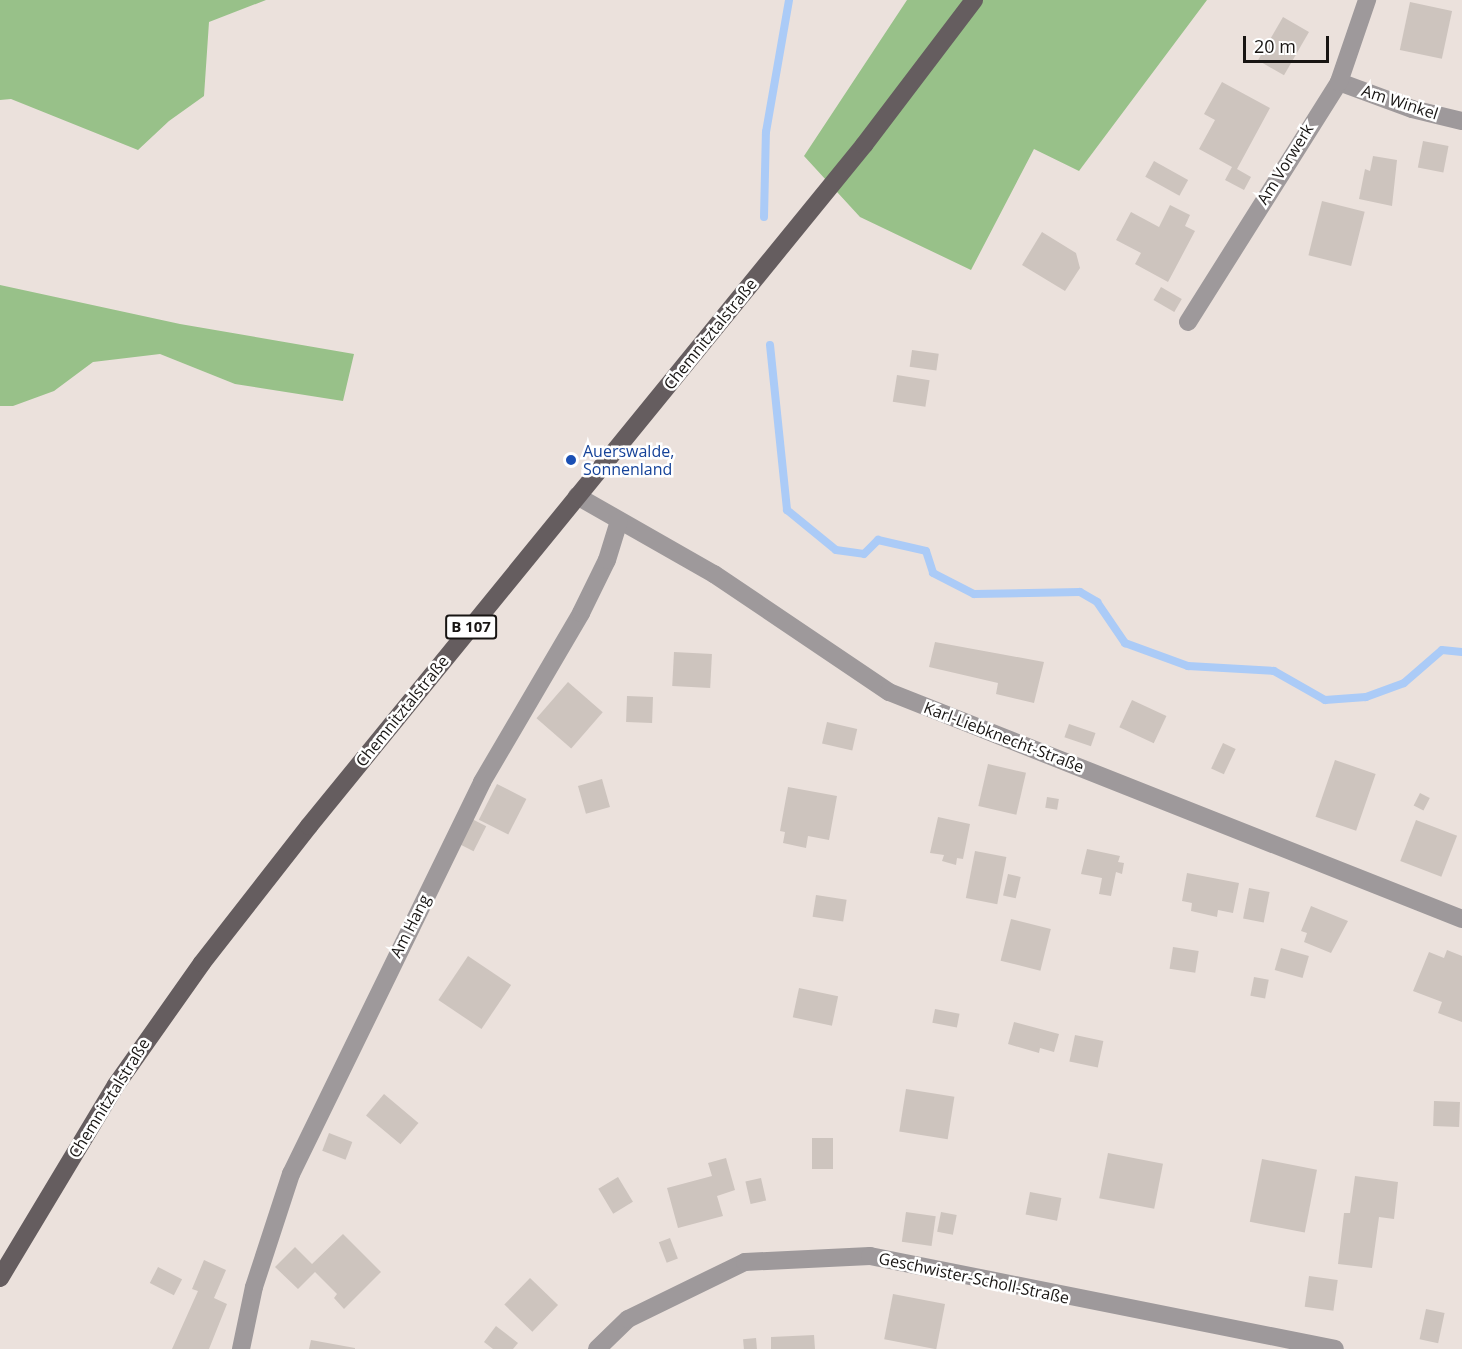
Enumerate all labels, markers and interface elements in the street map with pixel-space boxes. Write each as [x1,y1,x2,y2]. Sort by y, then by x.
scale bar [1246,24,1332,62]
text: 20 m [1254,34,1296,58]
street label: Am Winkel [1359,81,1441,123]
street label: Am Vorwerk [1253,120,1317,208]
street label: Chemnitztalstraße [659,275,761,393]
place label: Auerswalde, Sonnenland [583,441,674,479]
marker: Auerswalde, Sonnenland [564,453,578,467]
road number: B 107 [444,615,498,639]
street label: Chemnitztalstraße [351,652,453,770]
street label: Karl-Liebknecht-Straße [921,698,1087,776]
street label: Am Hang [386,891,434,961]
street label: Chemnitztalstraße [65,1035,153,1161]
street label: Geschwister-Scholl-Straße [877,1248,1071,1308]

